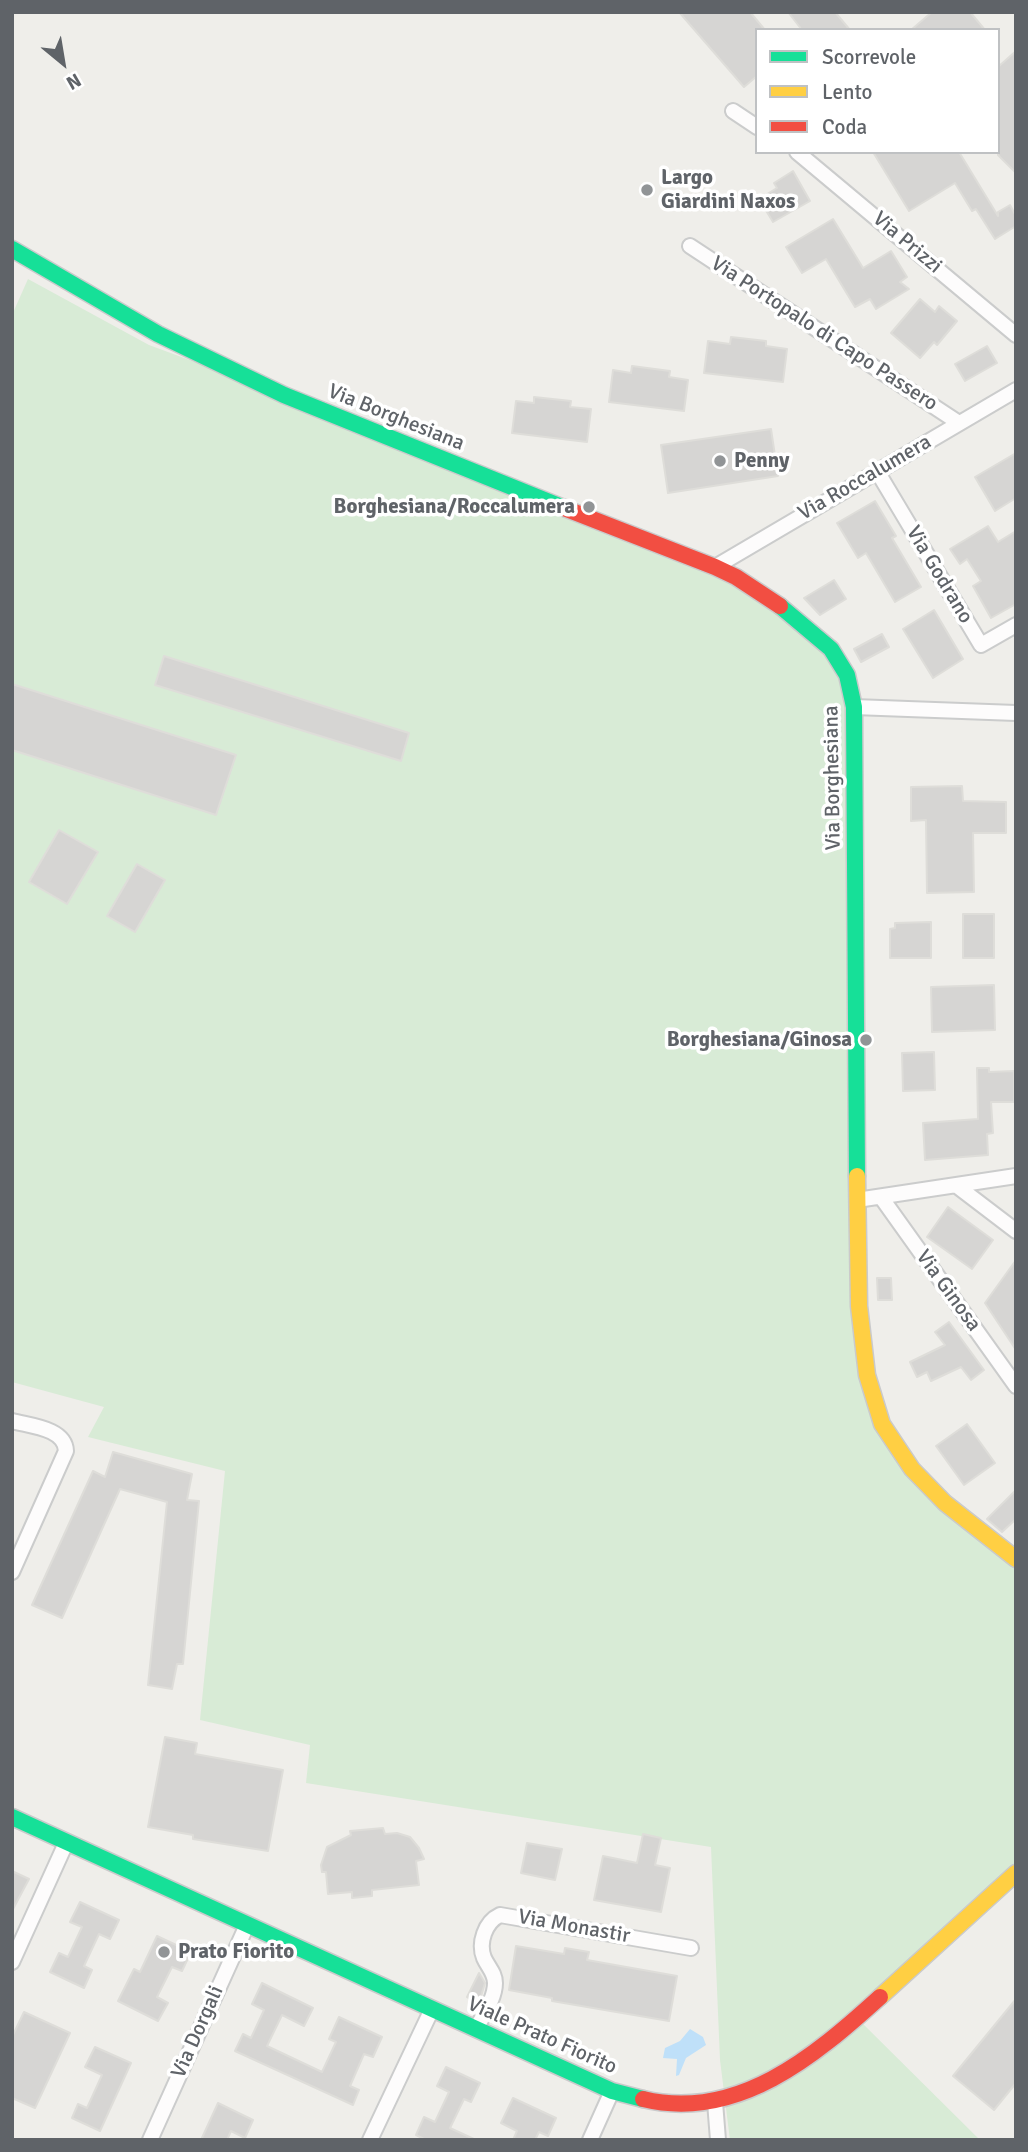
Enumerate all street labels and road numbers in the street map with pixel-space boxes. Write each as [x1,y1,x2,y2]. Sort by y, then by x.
street label: Via Prizzi [867,207,947,279]
street label: Via Portopalo di Capo Passero [706,251,942,417]
street label: Via Borghesiana [324,379,468,457]
street label: Via Roccalumera [794,430,936,526]
street label: Via Godrano [900,522,978,628]
street label: Via Borghesiana [819,705,847,851]
street label: Via Ginosa [910,1245,986,1337]
street label: Via Monastir [516,1905,632,1949]
street label: Via Dorgali [166,1982,230,2082]
street label: Viale Prato Fiorito [463,1992,621,2080]

